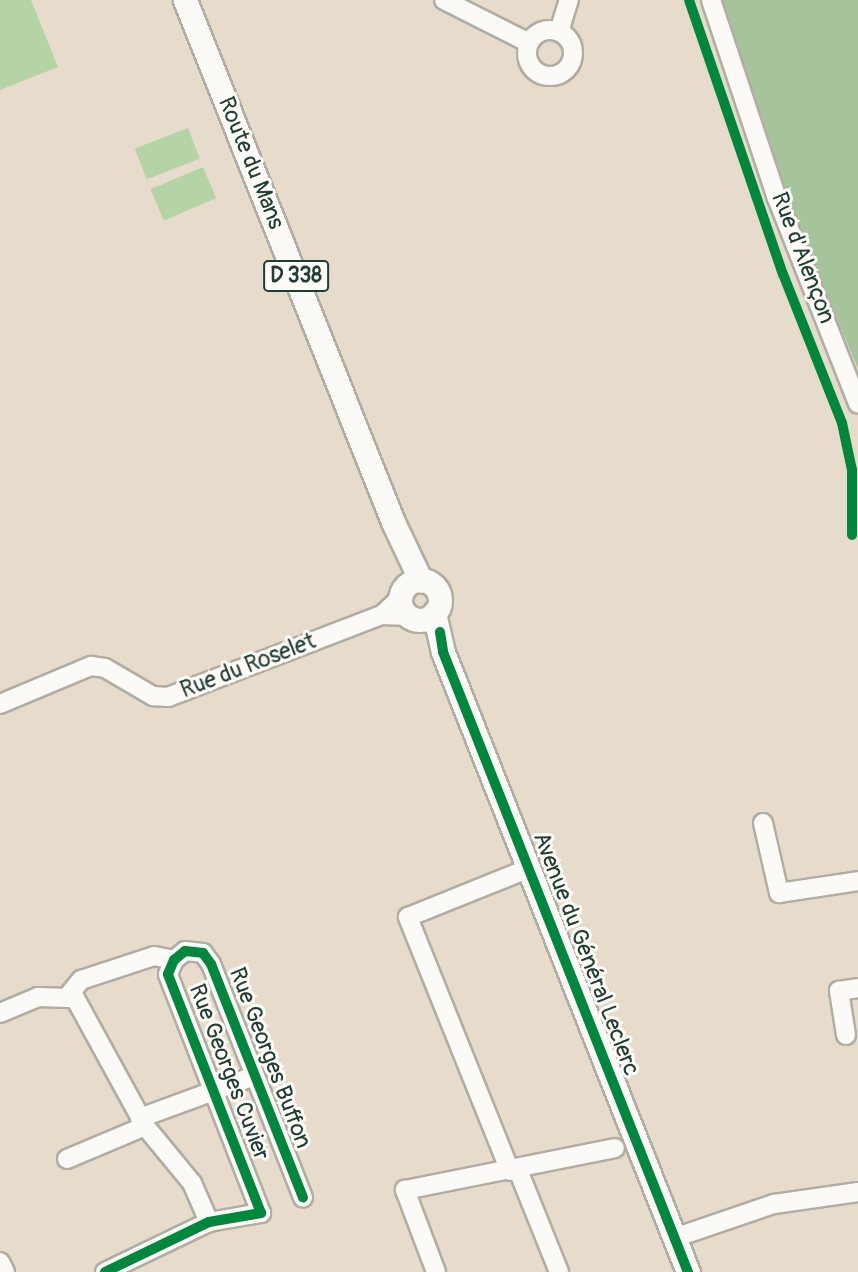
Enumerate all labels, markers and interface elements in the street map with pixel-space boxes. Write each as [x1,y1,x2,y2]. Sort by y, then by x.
street label: Route du Mans [212,93,290,233]
street label: Rue d'Alençon [765,188,841,328]
road number: D 338 [263,258,329,294]
street label: Rue du Roselet [177,628,319,704]
street label: Avenue du Général Leclerc [527,828,645,1080]
street label: Rue Georges Buffon [223,964,317,1152]
street label: Rue Georges Cuvier [183,980,275,1164]

